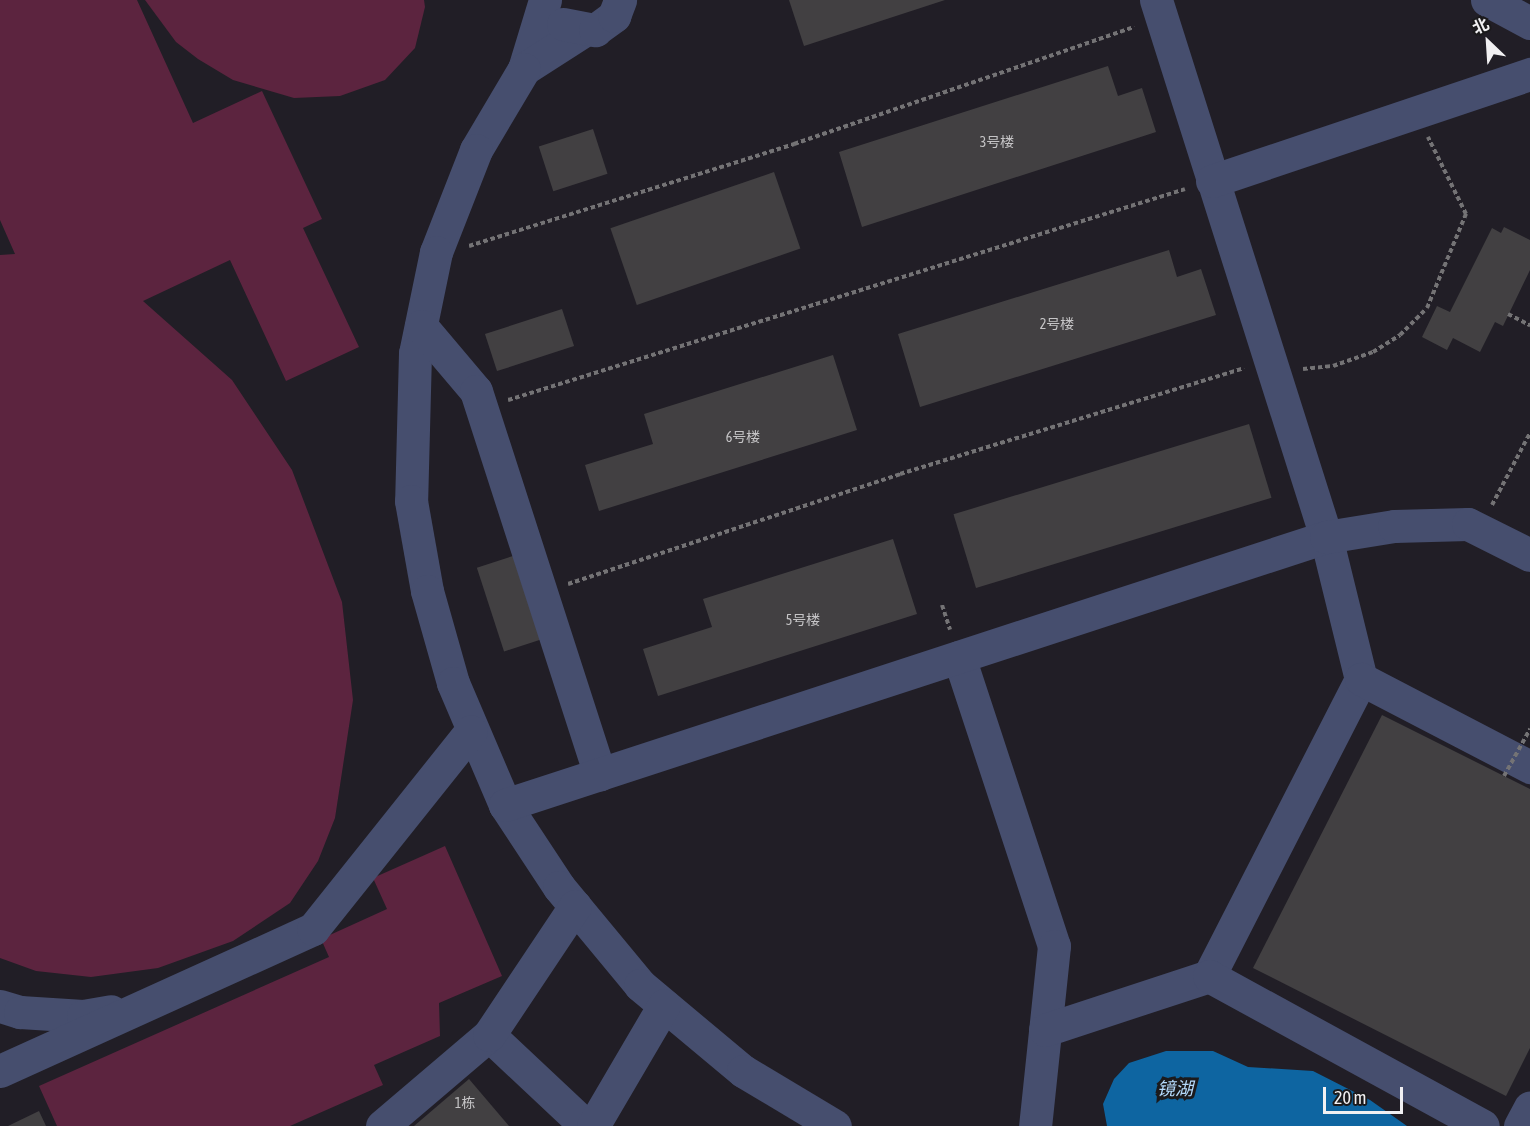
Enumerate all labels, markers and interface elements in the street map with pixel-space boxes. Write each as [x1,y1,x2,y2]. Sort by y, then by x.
north arrow [1458,12,1518,72]
text: 北 [1469,14,1491,37]
house number: 3号楼 [980,134,1014,150]
house number: 2号楼 [1040,316,1074,332]
house number: 6号楼 [726,429,760,445]
house number: 5号楼 [786,612,820,628]
scale bar [1326,1075,1406,1113]
water label: 镜湖 [1157,1078,1193,1100]
text: 20 m [1334,1087,1366,1108]
house number: 1栋 [455,1095,475,1111]

